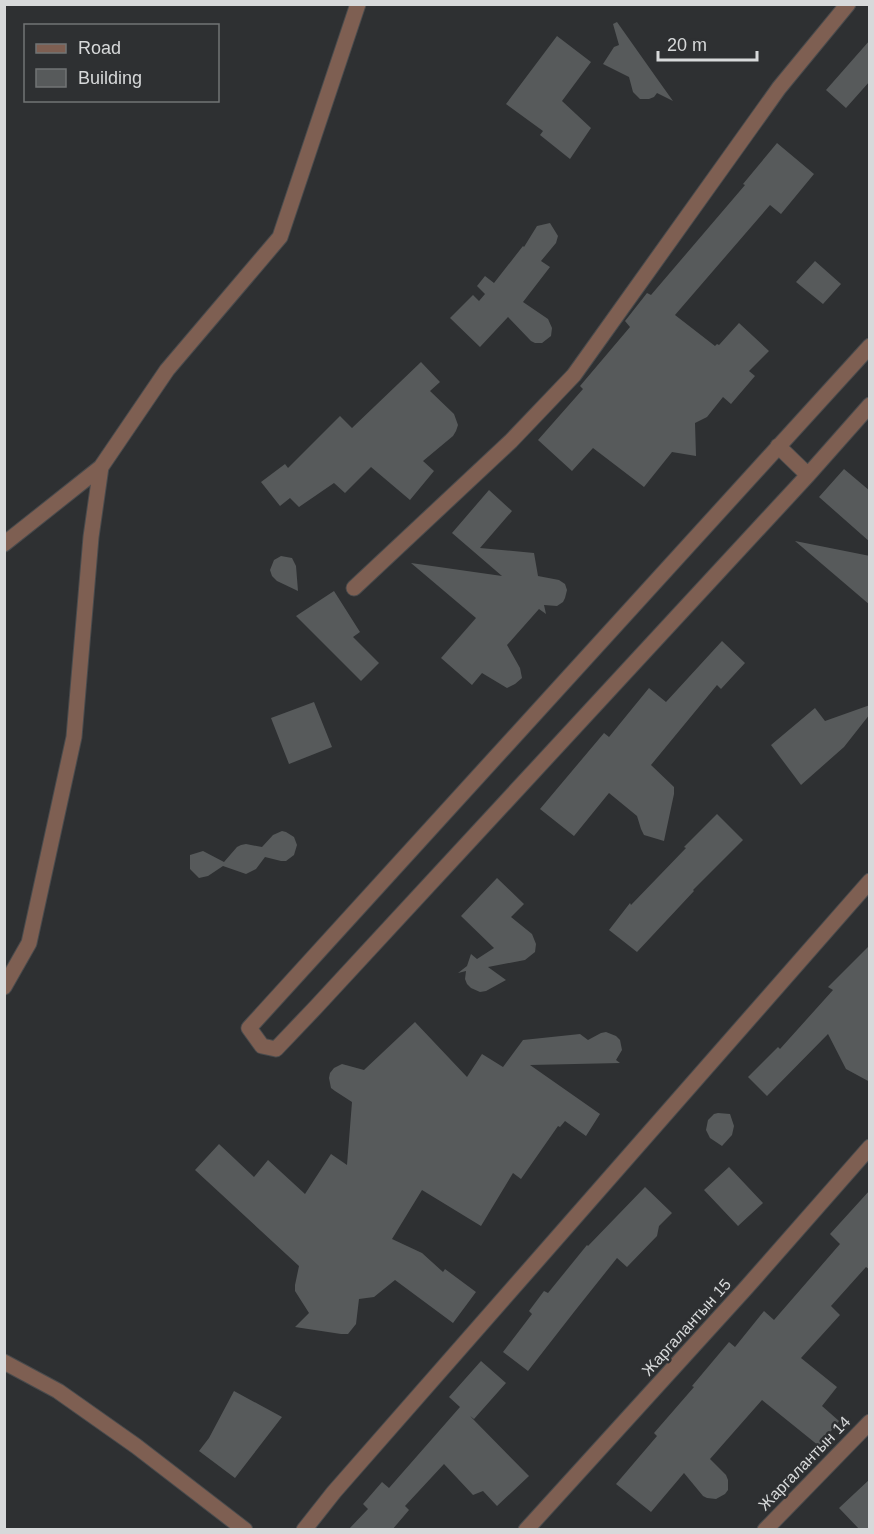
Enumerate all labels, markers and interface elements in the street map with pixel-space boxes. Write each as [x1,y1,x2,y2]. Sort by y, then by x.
legend [24,24,219,102]
scale bar [658,24,757,62]
text: 20 m [667,35,707,55]
text: Road [78,38,121,58]
text: Building [78,68,142,88]
street label: Жаргалантын 15 [639,1275,734,1379]
street label: Жаргалантын 14 [755,1413,854,1514]

